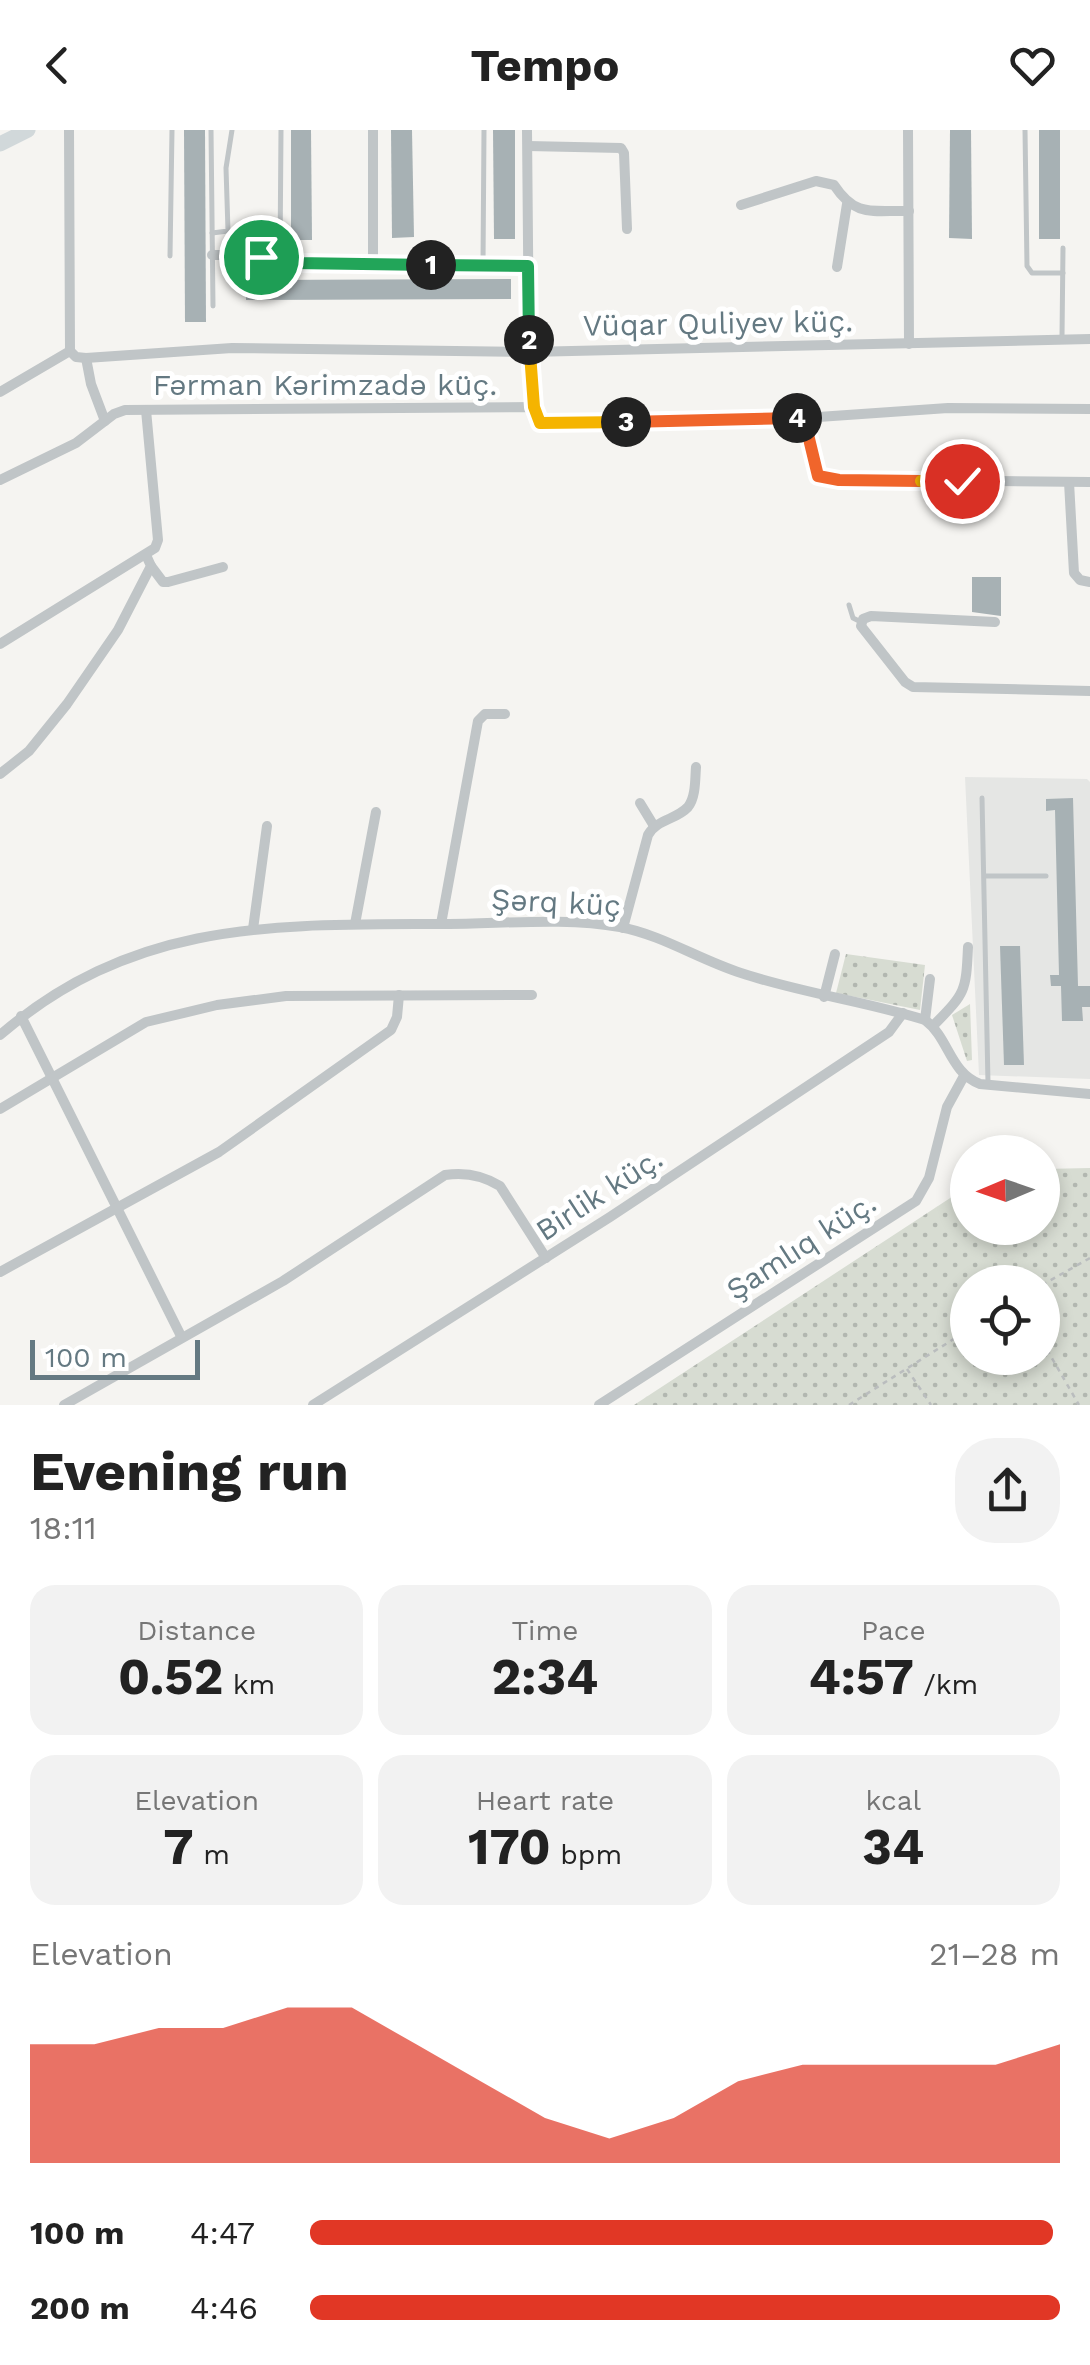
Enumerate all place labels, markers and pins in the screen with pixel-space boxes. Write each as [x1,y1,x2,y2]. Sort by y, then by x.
pin [219,215,304,300]
pin: 1 [406,240,456,290]
pin: 2 [504,315,554,365]
pin: 4 [772,393,822,443]
pin: 3 [601,397,651,447]
pin [920,439,1005,524]

